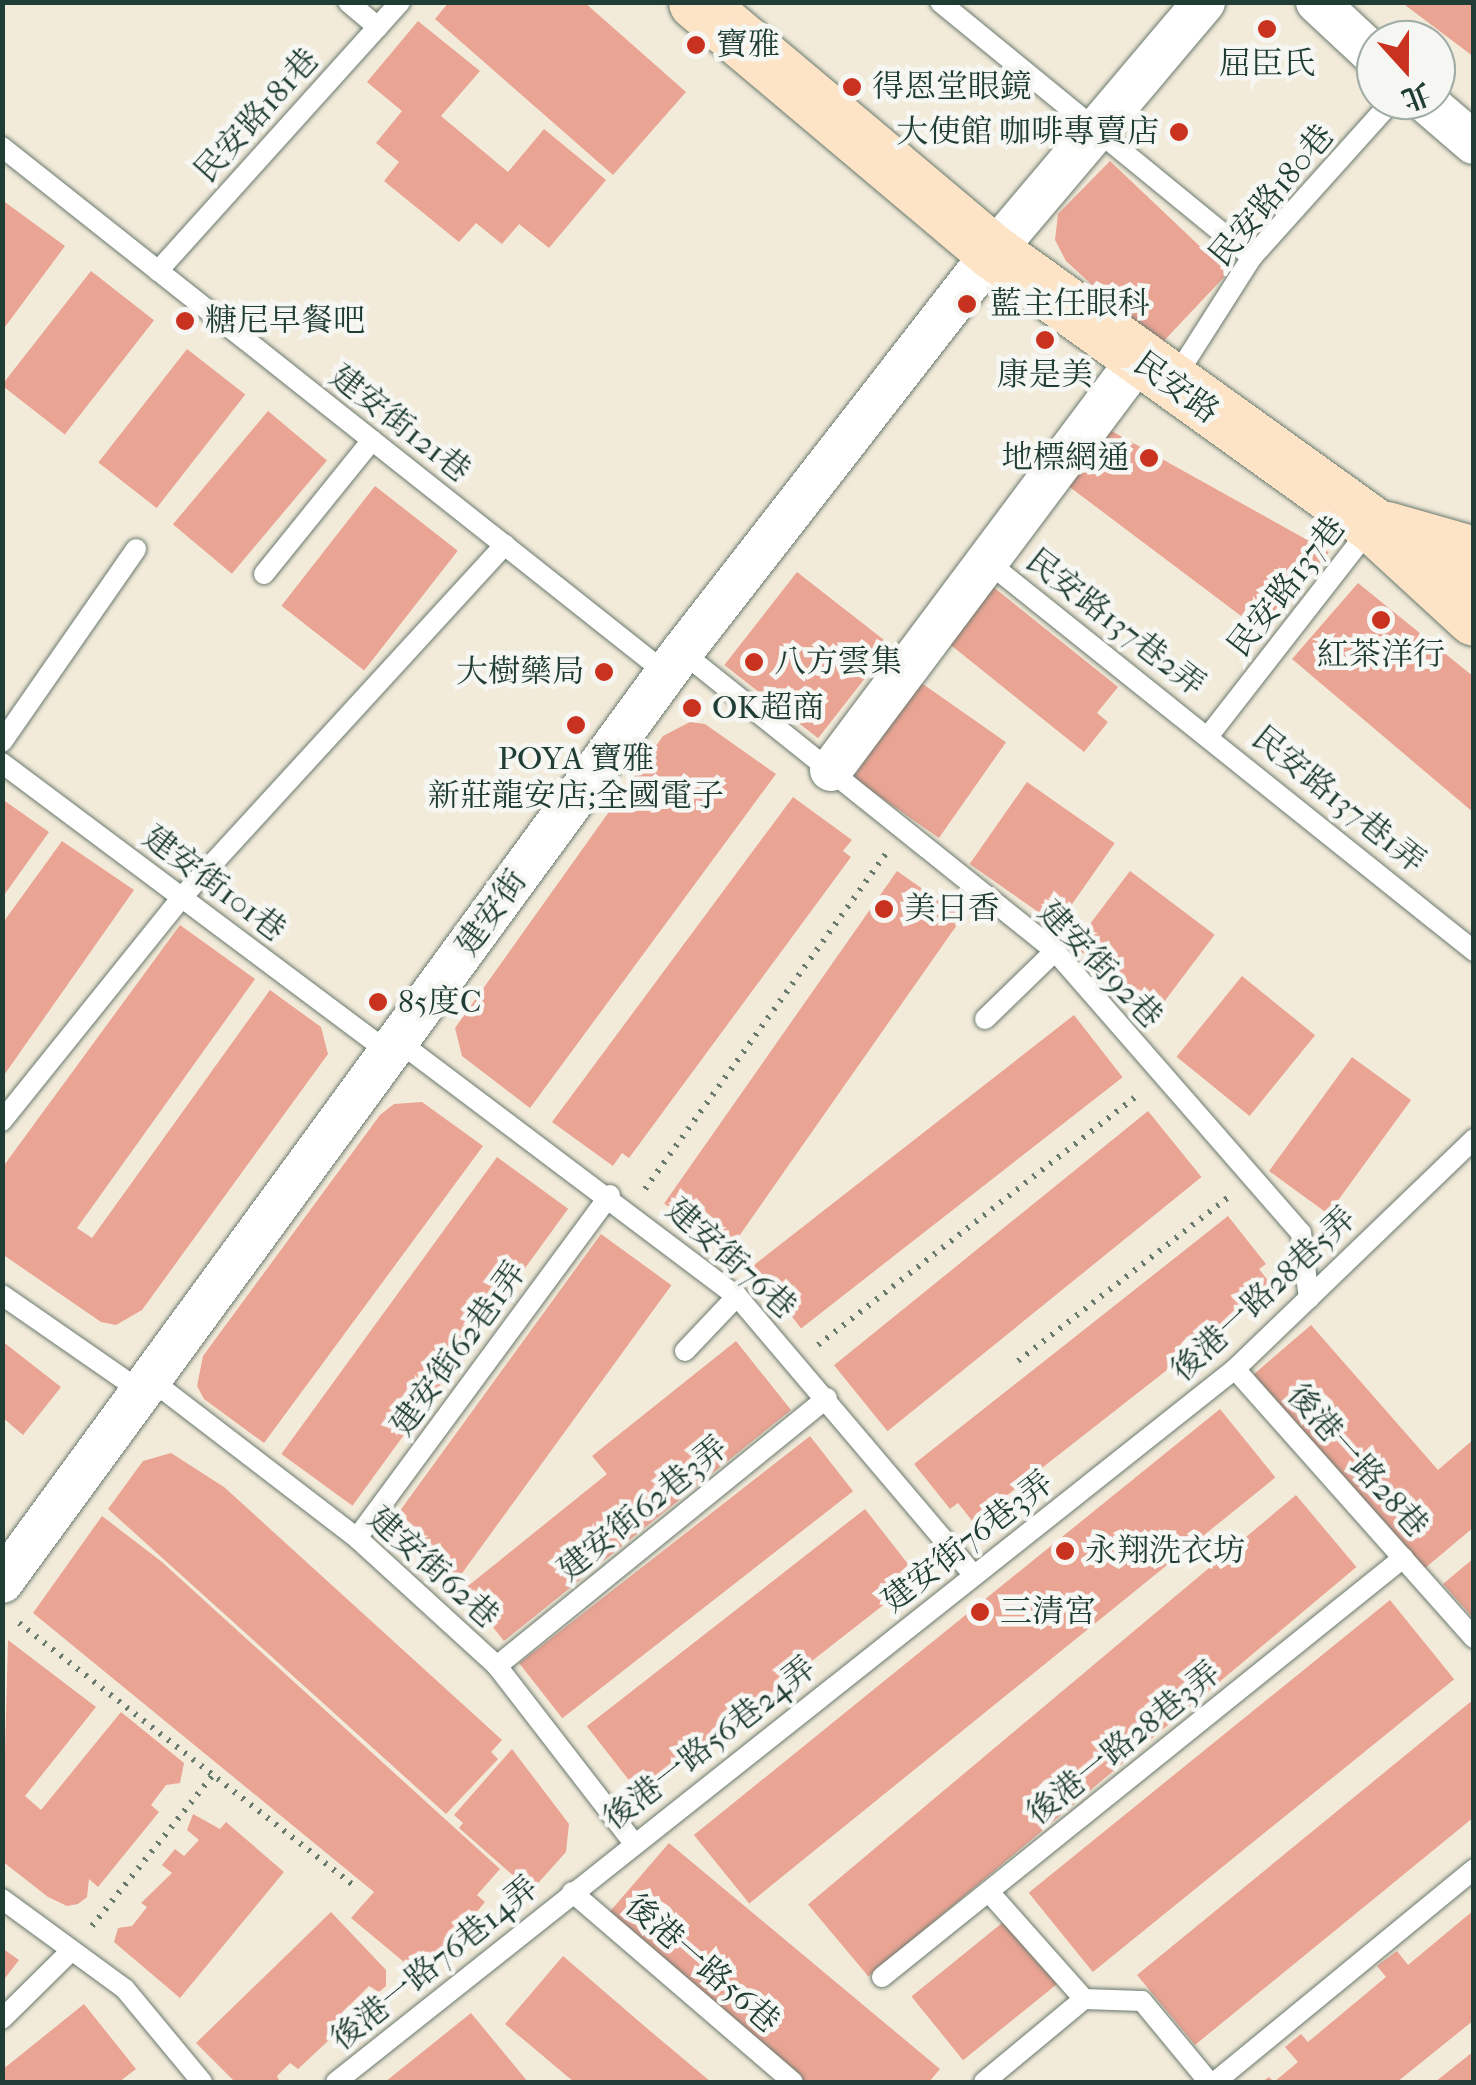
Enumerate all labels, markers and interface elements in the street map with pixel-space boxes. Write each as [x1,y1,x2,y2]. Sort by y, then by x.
marker: 屈臣氏 [1256,18,1278,40]
north arrow [1356,20,1456,120]
place label: 寶雅 [716,26,780,64]
marker: 寶雅 [685,34,707,56]
street label: 民安路181巷 [187,41,327,191]
place label: 屈臣氏 [1219,45,1315,83]
place label: 得恩堂眼鏡 [872,68,1032,106]
marker: 得恩堂眼鏡 [841,76,863,98]
text: 北 [1397,76,1435,117]
place label: 大使館 咖啡專賣店 [896,113,1159,151]
street label: 民安路180巷 [1202,117,1342,275]
marker: 大使館 咖啡專賣店 [1168,121,1190,143]
place label: 藍主任眼科 [990,285,1150,323]
marker: 藍主任眼科 [954,291,980,317]
place label: 糖尼早餐吧 [205,302,365,340]
marker: 糖尼早餐吧 [174,310,196,332]
marker: 康是美 [1034,329,1056,351]
street label: 民安路 [1126,344,1226,432]
place label: 康是美 [997,356,1093,394]
street label: 建安街121巷 [322,357,478,491]
place label: 地標網通 [1001,439,1129,477]
marker: 地標網通 [1138,447,1160,469]
street label: 民安路137巷 [1220,509,1354,665]
street label: 民安路137巷2弄 [1018,541,1212,705]
marker: 紅茶洋行 [1370,609,1392,631]
place label: 紅茶洋行 [1317,636,1445,674]
place label: 八方雲集 [774,643,902,681]
marker: 八方雲集 [743,651,765,673]
place label: 大樹藥局 [456,653,584,691]
marker: 大樹藥局 [593,661,615,683]
place label: OK超商 [712,689,824,727]
marker: OK超商 [681,697,703,719]
marker: POYA 寶雅 新莊龍安店;全國電子 [565,714,587,736]
street label: 民安路137巷1弄 [1244,719,1432,881]
place label: POYA 寶雅 新莊龍安店;全國電子 [428,741,724,816]
street label: 建安街101巷 [135,818,293,950]
street label: 建安街 [448,863,536,963]
place label: 美日香 [904,890,1000,928]
street label: 建安街92巷 [1030,894,1170,1036]
marker: 美日香 [873,898,895,920]
place label: 85度C [398,983,481,1021]
marker: 85度C [367,991,389,1013]
street label: 建安街76巷 [658,1191,804,1327]
street label: 後港一路28巷5弄 [1164,1200,1364,1390]
street label: 建安街62巷1弄 [383,1255,535,1443]
street label: 後港一路28巷 [1278,1377,1436,1545]
street label: 建安街62巷3弄 [551,1429,735,1589]
street label: 建安街76巷3弄 [875,1463,1061,1621]
street label: 建安街62巷 [360,1500,506,1636]
place label: 永翔洗衣坊 [1085,1532,1245,1570]
marker: 永翔洗衣坊 [1054,1540,1076,1562]
place label: 三清宮 [1000,1593,1096,1631]
marker: 三清宮 [969,1601,991,1623]
street label: 後港一路56巷24弄 [596,1649,824,1839]
street label: 後港一路28巷3弄 [1020,1654,1228,1834]
street label: 後港一路76巷14弄 [324,1869,546,2059]
street label: 後港一路56巷 [617,1887,787,2041]

